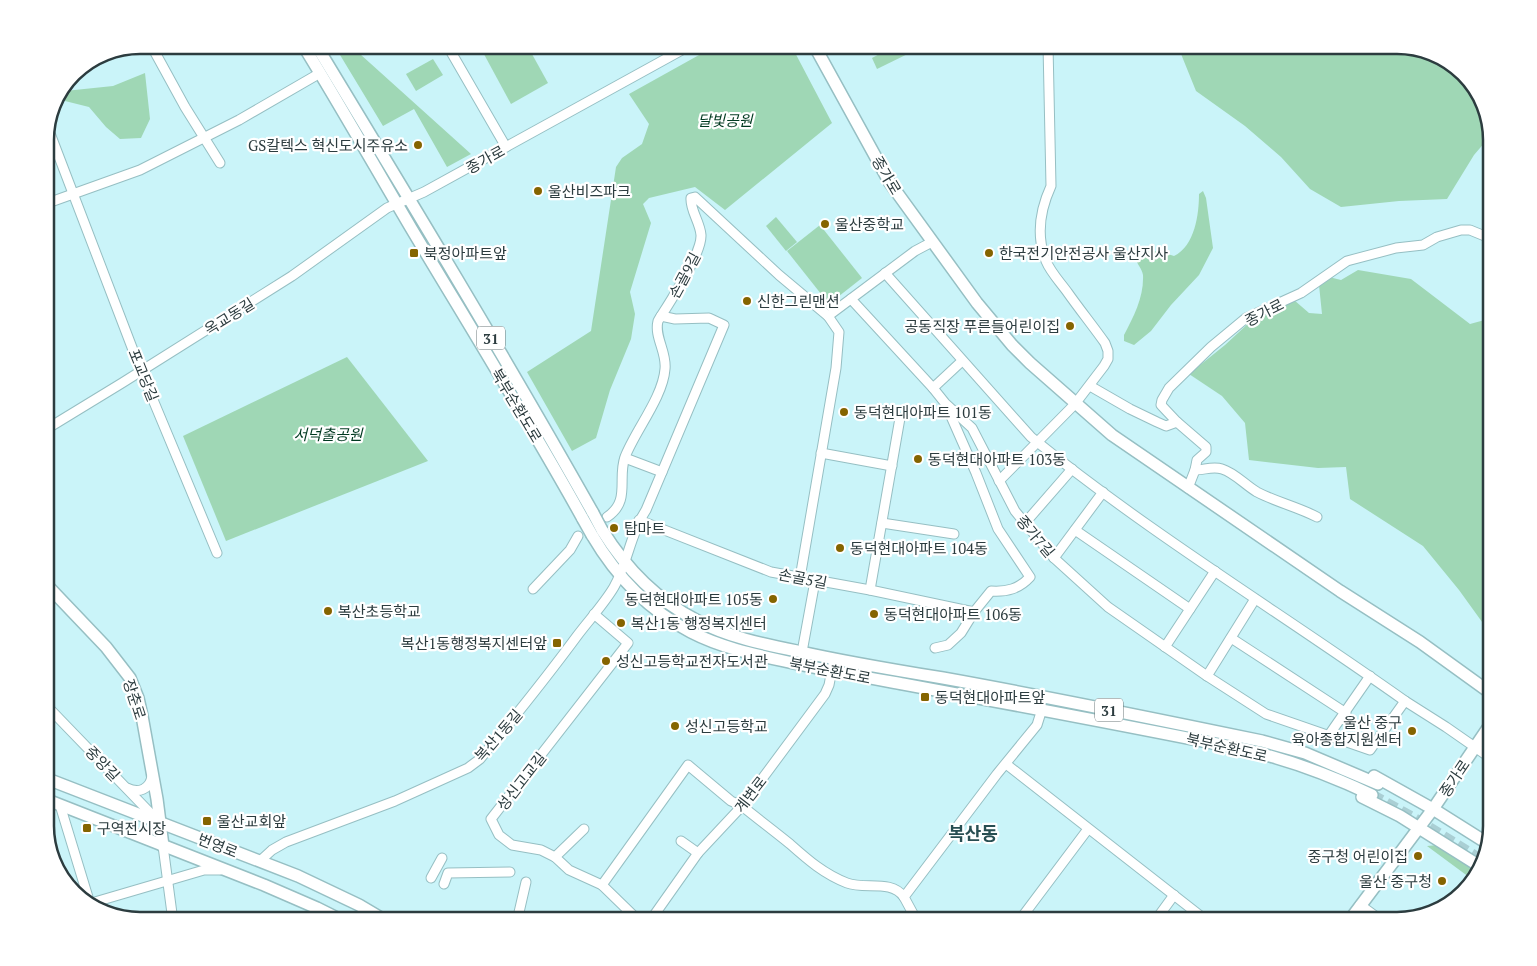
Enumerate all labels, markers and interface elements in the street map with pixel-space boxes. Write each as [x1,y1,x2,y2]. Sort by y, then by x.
park label: 달빛공원 [697,110,754,130]
place label: GS칼텍스 혁신도시주유소 [248,135,408,155]
marker: GS칼텍스 혁신도시주유소 [412,139,424,151]
street label: 종가로 [462,140,508,178]
street label: 종가로 [868,152,906,198]
place label: 울산비즈파크 [548,181,631,201]
marker: 울산비즈파크 [532,185,544,197]
place label: 울산중학교 [835,214,904,234]
marker: 울산중학교 [819,218,831,230]
place label: 북정아파트앞 [424,243,507,263]
place label: 한국전기안전공사 울산지사 [999,243,1168,263]
marker: 북정아파트앞 [408,247,420,259]
marker: 한국전기안전공사 울산지사 [983,247,995,259]
street label: 손골9길 [664,248,704,302]
place label: 신한그린맨션 [757,291,840,311]
street label: 옥교동길 [200,293,258,339]
street label: 종가로 [1241,294,1287,330]
marker: 신한그린맨션 [741,295,753,307]
place label: 공동직장 푸른들어린이집 [905,316,1060,336]
marker: 공동직장 푸른들어린이집 [1064,320,1076,332]
road number: 31 [477,326,505,349]
street label: 포교당길 [124,346,164,404]
street label: 북부순환도로 [487,364,547,446]
place label: 동덕현대아파트 101동 [854,402,992,422]
marker: 동덕현대아파트 101동 [838,406,850,418]
park label: 서덕출공원 [293,424,364,444]
place label: 동덕현대아파트 103동 [928,449,1066,469]
marker: 동덕현대아파트 103동 [912,453,924,465]
street label: 종가7길 [1012,511,1060,561]
place label: 탑마트 [624,518,666,538]
marker: 탑마트 [608,522,620,534]
place label: 동덕현대아파트 104동 [850,538,988,558]
marker: 동덕현대아파트 104동 [834,542,846,554]
street label: 손골5길 [777,563,829,593]
place label: 동덕현대아파트 105동 [625,589,763,609]
marker: 동덕현대아파트 105동 [767,593,779,605]
place label: 복산초등학교 [338,601,421,621]
place label: 동덕현대아파트 106동 [884,604,1022,624]
marker: 복산초등학교 [322,605,334,617]
marker: 동덕현대아파트 106동 [868,608,880,620]
place label: 복산1동 행정복지센터 [631,613,767,633]
marker: 복산1동 행정복지센터 [615,617,627,629]
place label: 복산1동행정복지센터앞 [401,633,547,653]
marker: 복산1동행정복지센터앞 [551,637,563,649]
place label: 성신고등학교전자도서관 [616,651,768,671]
street label: 북부순환도로 [787,652,873,688]
marker: 성신고등학교전자도서관 [600,655,612,667]
street label: 장춘로 [119,676,151,722]
place label: 동덕현대아파트앞 [935,687,1046,707]
marker: 동덕현대아파트앞 [919,691,931,703]
road number: 31 [1095,698,1123,722]
street label: 복산1동길 [470,705,526,765]
place label: 울산 중구 육아종합지원센터 [1292,712,1402,749]
place label: 성신고등학교 [685,716,768,736]
marker: 성신고등학교 [669,720,681,732]
marker: 울산 중구 육아종합지원센터 [1406,725,1418,737]
street label: 북부순환도로 [1184,728,1270,766]
street label: 중앙길 [81,741,125,785]
street label: 성신고교길 [492,748,550,814]
street label: 종가로 [1434,755,1474,801]
street label: 계변로 [729,772,771,816]
place label: 울산교회앞 [217,811,286,831]
marker: 울산교회앞 [201,815,213,827]
place label: 구역전시장 [97,818,166,838]
district label: 복산동 [948,821,998,845]
marker: 구역전시장 [81,822,93,834]
street label: 번영로 [195,828,241,862]
place label: 중구청 어린이집 [1308,846,1408,866]
marker: 중구청 어린이집 [1412,850,1424,862]
place label: 울산 중구청 [1359,871,1432,891]
marker: 울산 중구청 [1436,875,1448,887]

